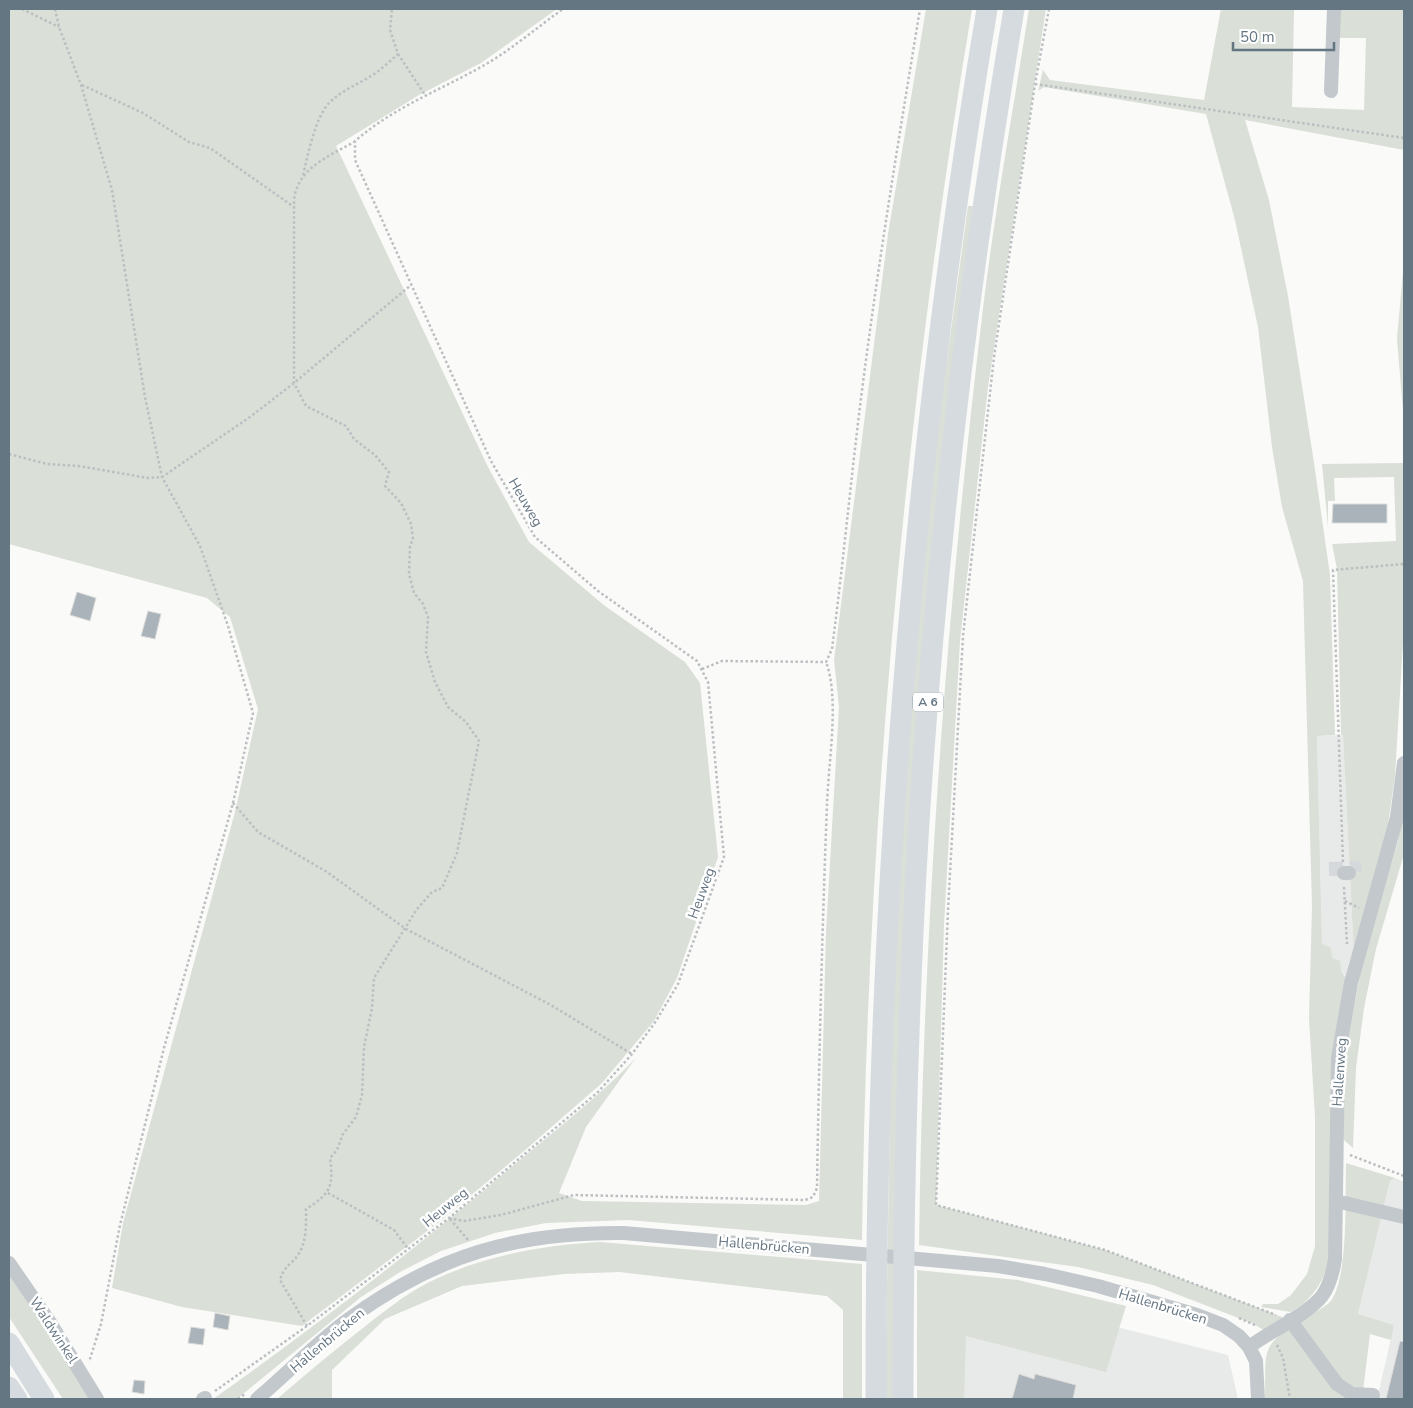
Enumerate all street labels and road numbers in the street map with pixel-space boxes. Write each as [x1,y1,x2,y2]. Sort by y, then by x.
street label: Heuweg [504,474,547,530]
road number: A 6 [913,692,943,712]
street label: Heuweg [683,865,720,921]
street label: Hallenweg [1328,1037,1351,1107]
street label: Heuweg [419,1183,472,1232]
street label: Hallenbrücken [718,1232,810,1259]
street label: Hallenbrücken [1116,1284,1209,1329]
street label: Waldwinkel [25,1293,83,1368]
street label: Hallenbrücken [286,1304,368,1377]

